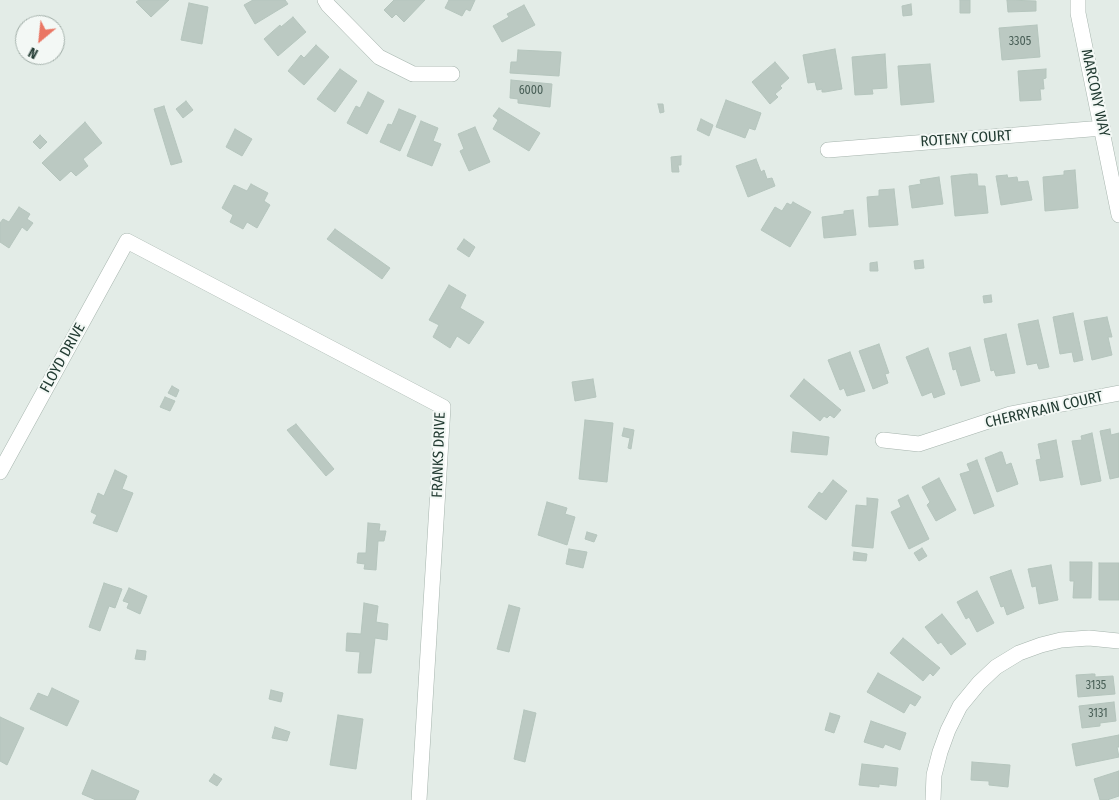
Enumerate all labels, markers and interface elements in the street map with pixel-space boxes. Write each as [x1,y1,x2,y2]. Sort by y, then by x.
north arrow [15,15,65,65]
house number: 3305 [1009,35,1031,49]
text: N [26,43,41,62]
street label: MARCONY WAY [1077,47,1113,139]
house number: 6000 [519,84,543,98]
street label: ROTENY COURT [920,127,1012,151]
street label: FLOYD DRIVE [37,320,89,396]
street label: CHERRYRAIN COURT [983,388,1105,432]
street label: FRANKS DRIVE [429,412,449,498]
house number: 3135 [1086,679,1106,693]
house number: 3131 [1088,707,1108,721]

